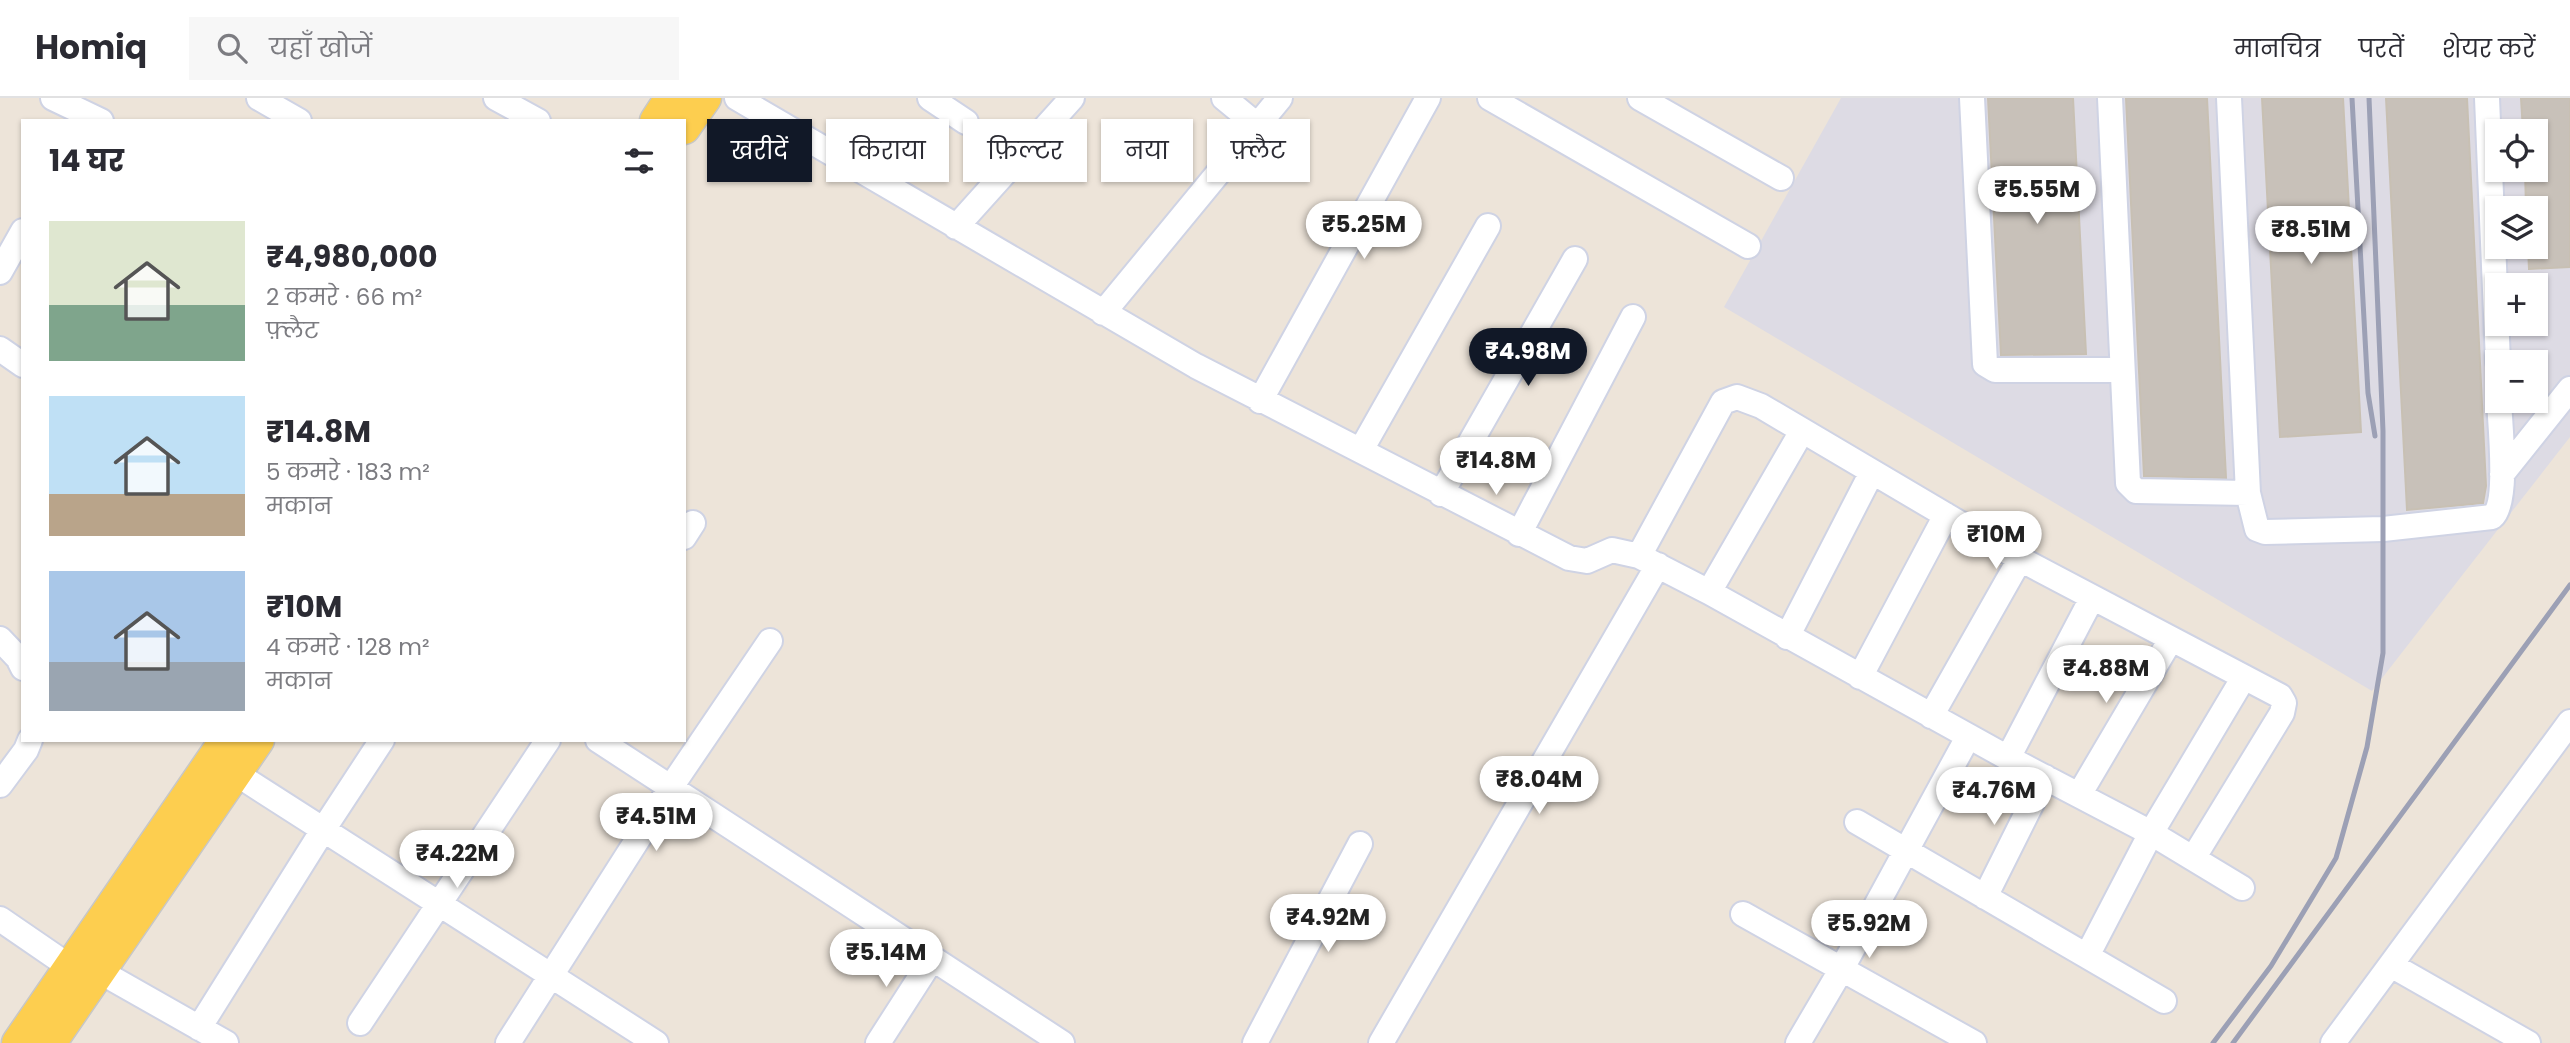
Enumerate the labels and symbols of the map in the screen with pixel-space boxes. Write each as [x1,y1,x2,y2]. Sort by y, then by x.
pin: ₹5.55M [1980,166,2094,226]
pin: ₹5.25M [1307,202,1421,261]
pin: ₹8.51M [2254,206,2368,266]
pin: ₹4.98M [1471,328,1585,388]
pin: ₹14.8M [1439,438,1553,497]
pin: ₹10M [1955,512,2037,571]
pin: ₹4.88M [2049,646,2163,705]
pin: ₹8.04M [1482,756,1596,816]
pin: ₹4.76M [1937,768,2051,827]
pin: ₹4.51M [599,794,713,853]
pin: ₹4.22M [400,830,514,890]
pin: ₹4.92M [1271,894,1385,954]
pin: ₹5.92M [1812,900,1926,960]
pin: ₹5.14M [829,930,943,989]

